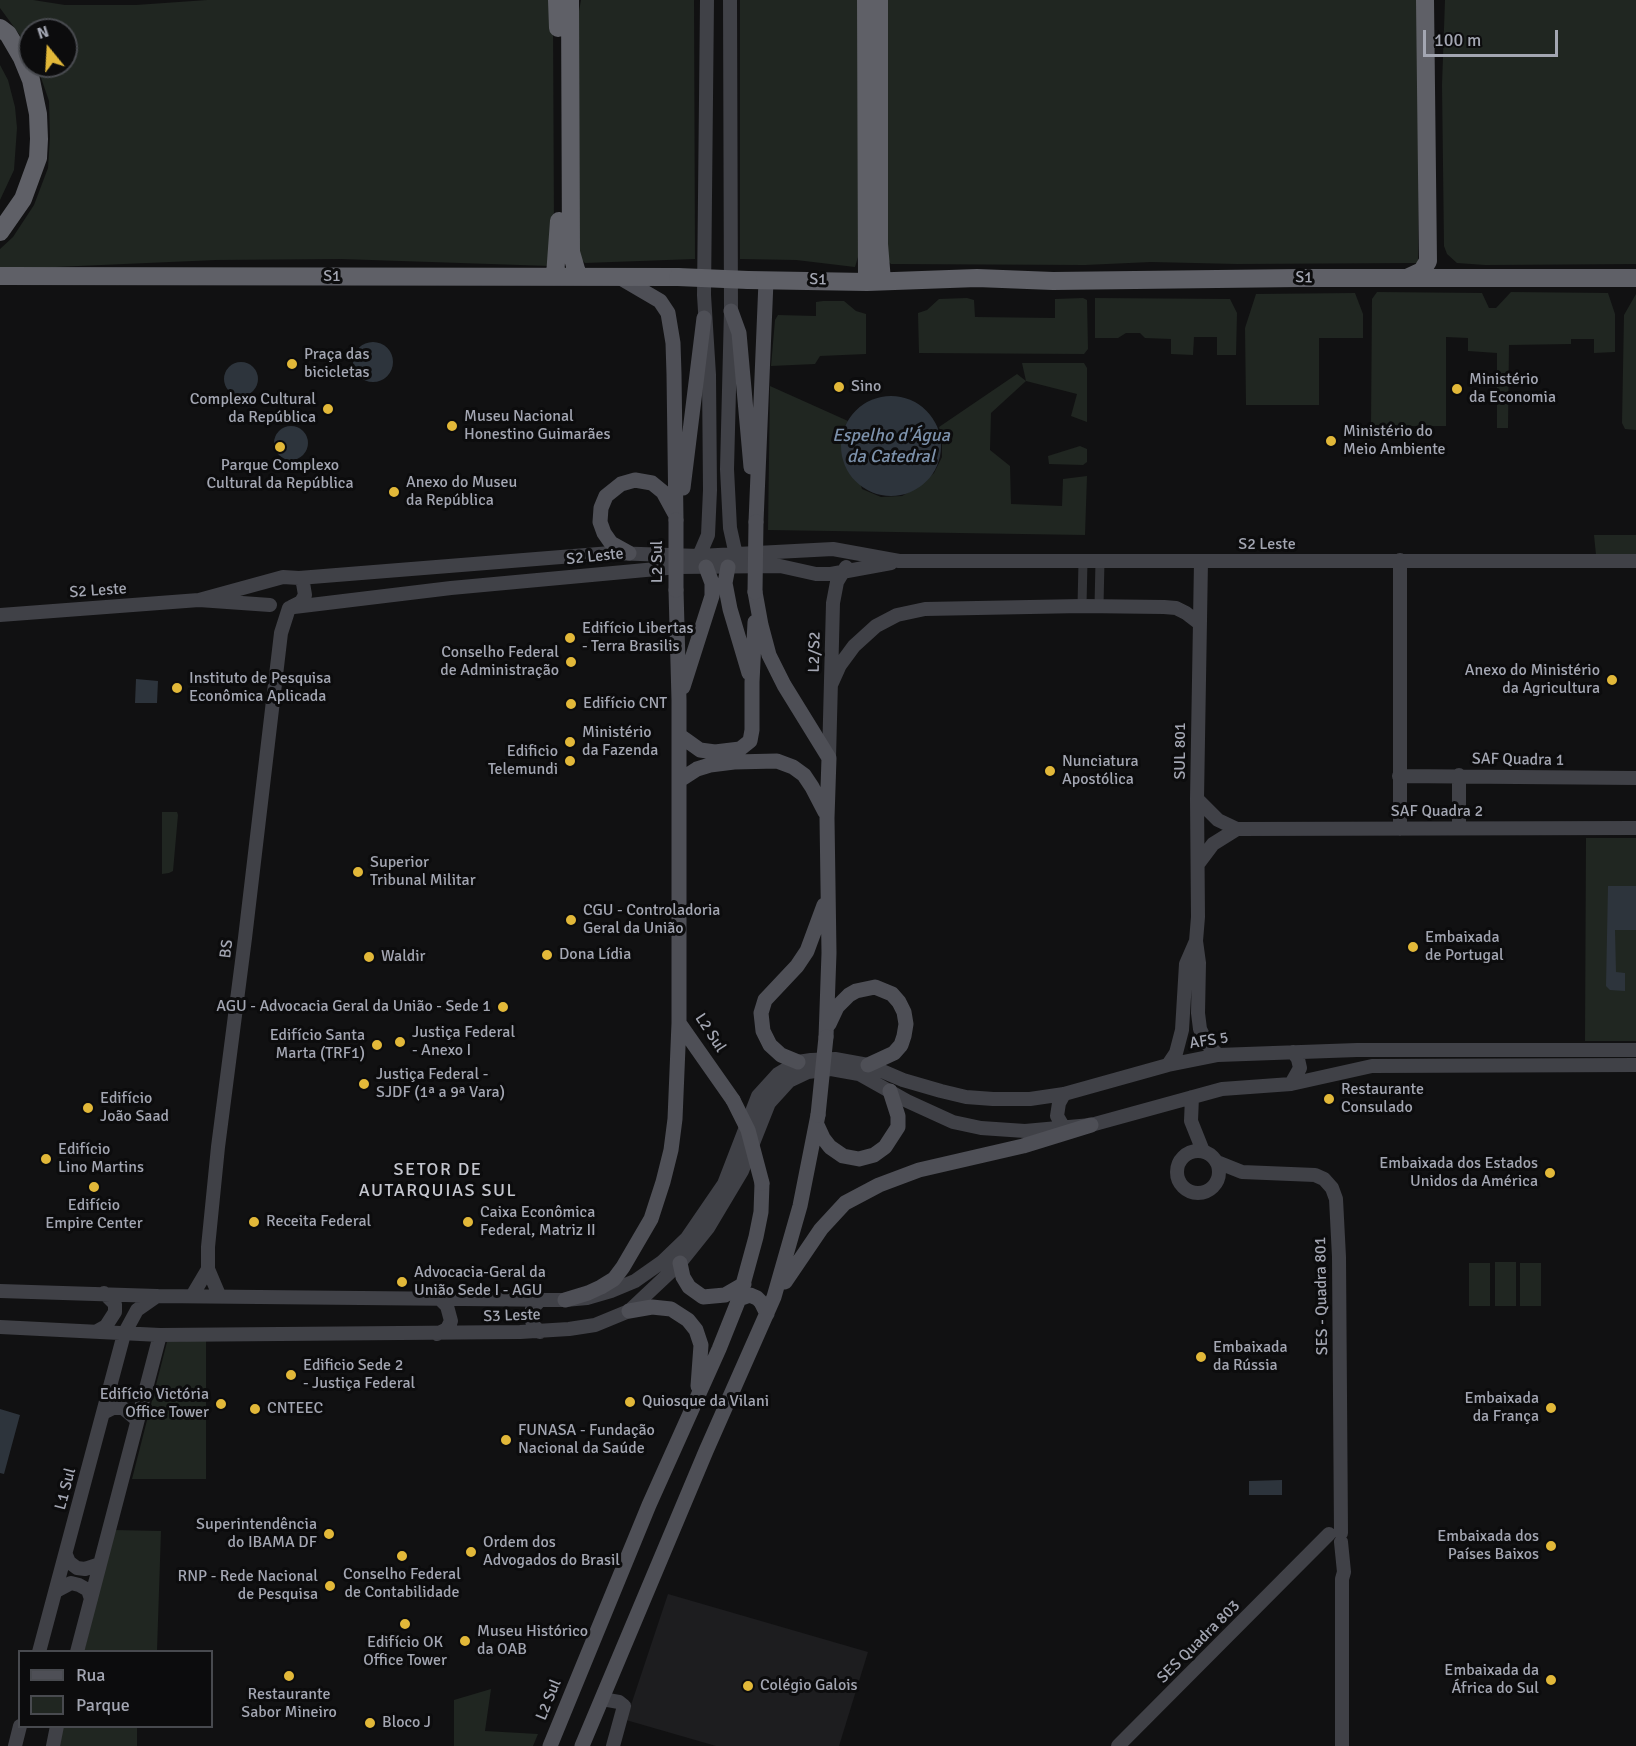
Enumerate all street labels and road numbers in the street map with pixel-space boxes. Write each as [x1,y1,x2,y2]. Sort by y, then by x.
street label: S1 [323,267,341,287]
street label: S1 [1295,268,1313,288]
street label: S1 [809,270,827,290]
street label: S2 Leste [1238,535,1296,555]
street label: L2 Sul [648,541,668,583]
street label: S2 Leste [565,544,625,570]
street label: S2 Leste [69,579,127,603]
street label: L2/S2 [805,631,825,673]
street label: SUL 801 [1171,722,1191,780]
street label: SAF Quadra 1 [1472,750,1564,770]
street label: SAF Quadra 2 [1391,802,1483,822]
street label: BS [216,939,238,959]
street label: L2 Sul [690,1010,730,1056]
street label: AFS 5 [1188,1028,1230,1054]
street label: SES - Quadra 801 [1311,1237,1333,1355]
street label: S3 Leste [483,1305,541,1327]
street label: L1 Sul [51,1466,81,1512]
street label: SES Quadra 803 [1154,1597,1244,1687]
street label: L2 Sul [532,1677,566,1723]

